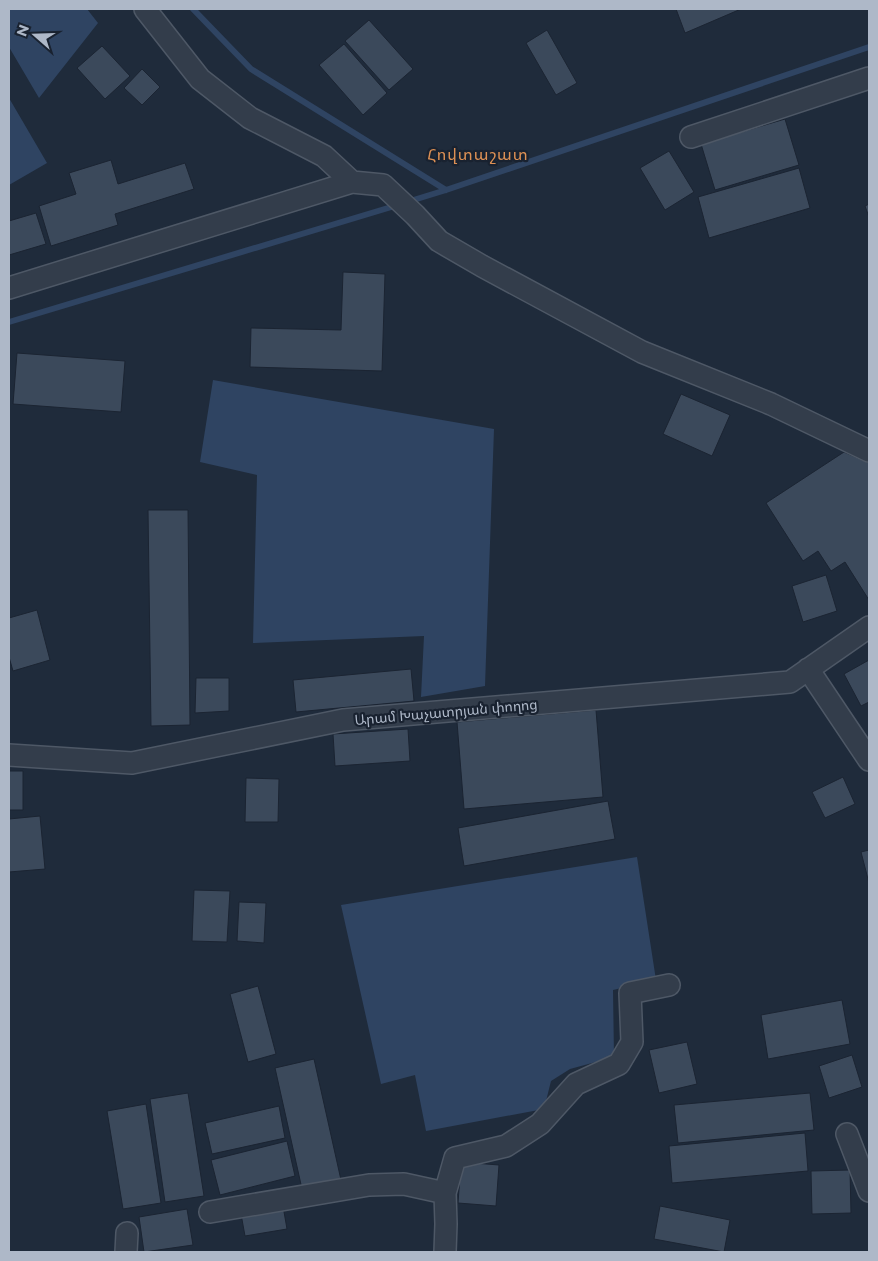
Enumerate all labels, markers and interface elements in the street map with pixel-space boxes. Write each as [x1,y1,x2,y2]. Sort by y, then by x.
north arrow [10,10,60,60]
text: N [12,22,33,39]
district label: Հովտաշատ [427,145,529,164]
street label: Արամ Խաչատրյան փողոց [354,695,538,729]

